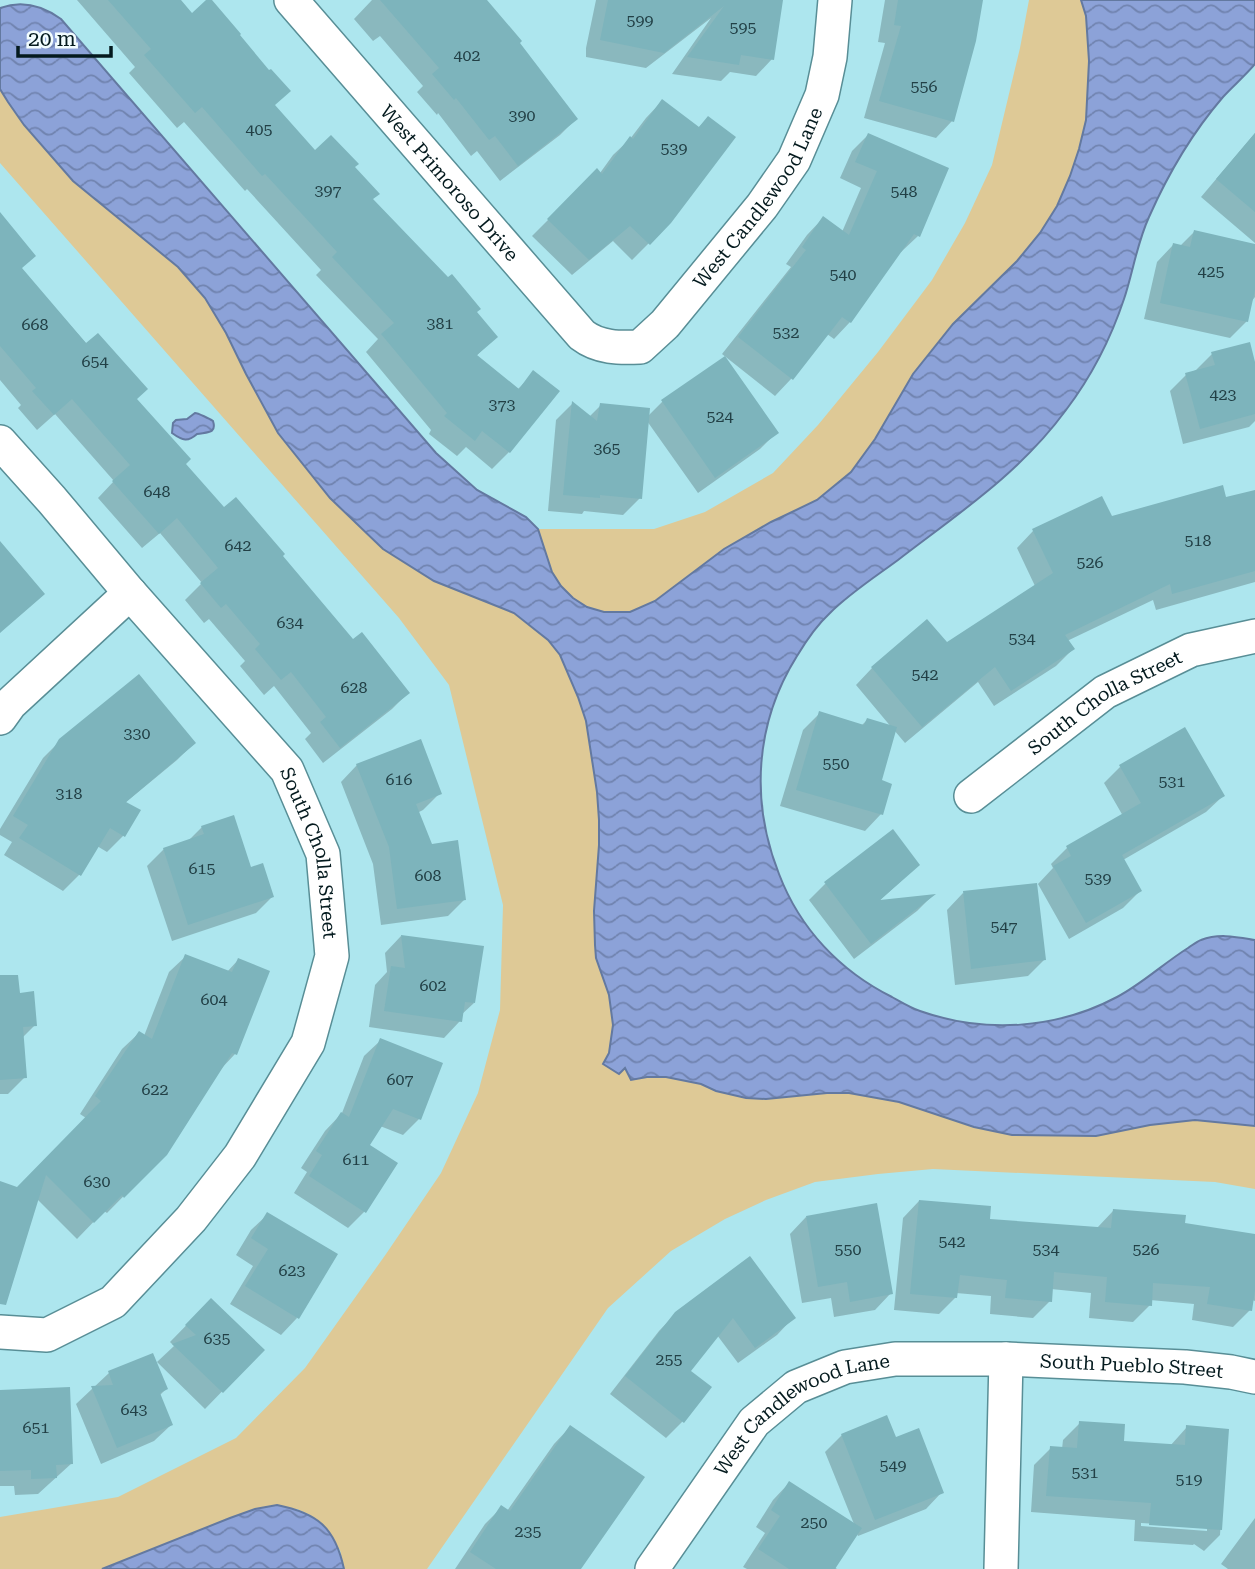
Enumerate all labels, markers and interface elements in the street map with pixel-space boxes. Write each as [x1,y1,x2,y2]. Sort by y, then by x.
house number: 599 [627,11,653,30]
scale bar [18,14,110,58]
house number: 595 [730,18,756,37]
text: 20 m [28,27,76,51]
house number: 402 [454,46,480,65]
house number: 556 [911,77,937,96]
street label: West Primoroso Drive [376,100,524,265]
street label: West Candlewood Lane [688,104,827,293]
house number: 390 [509,106,535,125]
house number: 405 [246,120,272,139]
house number: 539 [661,139,687,158]
house number: 397 [315,181,341,200]
house number: 548 [891,182,917,201]
house number: 425 [1198,262,1224,281]
house number: 540 [830,265,856,284]
house number: 381 [427,314,453,333]
house number: 668 [22,315,48,334]
house number: 532 [773,323,799,342]
house number: 654 [82,352,108,371]
house number: 423 [1210,385,1236,404]
house number: 373 [489,395,515,414]
house number: 524 [707,407,733,426]
house number: 365 [594,439,620,458]
house number: 648 [144,482,170,501]
house number: 518 [1185,531,1211,550]
house number: 642 [225,536,251,555]
house number: 526 [1077,553,1103,572]
house number: 634 [277,613,303,632]
house number: 534 [1009,629,1035,648]
street label: South Cholla Street [1023,645,1185,759]
house number: 542 [912,665,938,684]
house number: 628 [341,678,367,697]
house number: 330 [124,724,150,743]
house number: 550 [823,754,849,773]
street label: South Cholla Street [276,763,342,940]
house number: 616 [386,770,412,789]
house number: 531 [1159,772,1185,791]
house number: 318 [56,784,82,803]
house number: 615 [189,859,215,878]
house number: 608 [415,866,441,885]
house number: 539 [1085,869,1111,888]
house number: 547 [991,917,1017,936]
house number: 602 [420,976,446,995]
house number: 604 [201,990,227,1009]
house number: 607 [387,1070,413,1089]
house number: 622 [142,1080,168,1099]
house number: 611 [343,1150,369,1169]
house number: 630 [84,1172,110,1191]
house number: 542 [939,1232,965,1251]
house number: 550 [835,1240,861,1259]
house number: 534 [1033,1240,1059,1259]
house number: 526 [1133,1240,1159,1259]
house number: 623 [279,1261,305,1280]
house number: 635 [204,1329,230,1348]
street label: West Candlewood Lane [709,1349,891,1480]
street label: South Pueblo Street [1040,1349,1224,1383]
house number: 255 [656,1350,682,1369]
house number: 643 [121,1400,147,1419]
house number: 651 [23,1418,49,1437]
house number: 549 [880,1456,906,1475]
house number: 531 [1072,1463,1098,1482]
house number: 519 [1176,1470,1202,1489]
house number: 250 [801,1513,827,1532]
house number: 235 [515,1522,541,1541]

